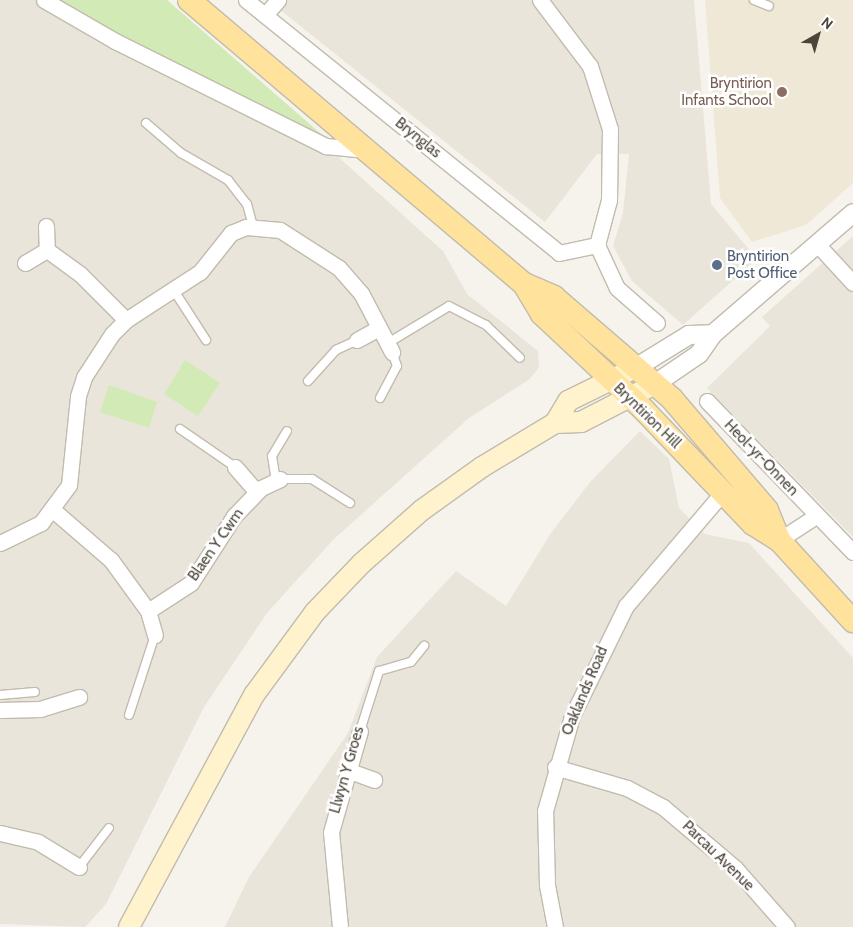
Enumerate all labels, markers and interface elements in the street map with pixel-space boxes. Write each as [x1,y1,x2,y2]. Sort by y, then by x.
north arrow [793,10,843,60]
text: N [818,13,837,33]
place label: Bryntirion Infants School [681,74,772,109]
marker: Bryntirion Infants School [776,86,788,98]
street label: Brynglas [391,114,445,162]
place label: Bryntirion Post Office [727,247,797,282]
marker: Bryntirion Post Office [711,259,723,271]
street label: Bryntirion Hill [610,380,684,452]
street label: Heol-yr-Onnen [720,416,802,500]
street label: Blaen Y Cwm [185,505,247,585]
street label: Oaklands Road [558,644,612,738]
street label: Llwyn Y Groes [326,724,368,816]
street label: Parcau Avenue [678,817,758,895]

